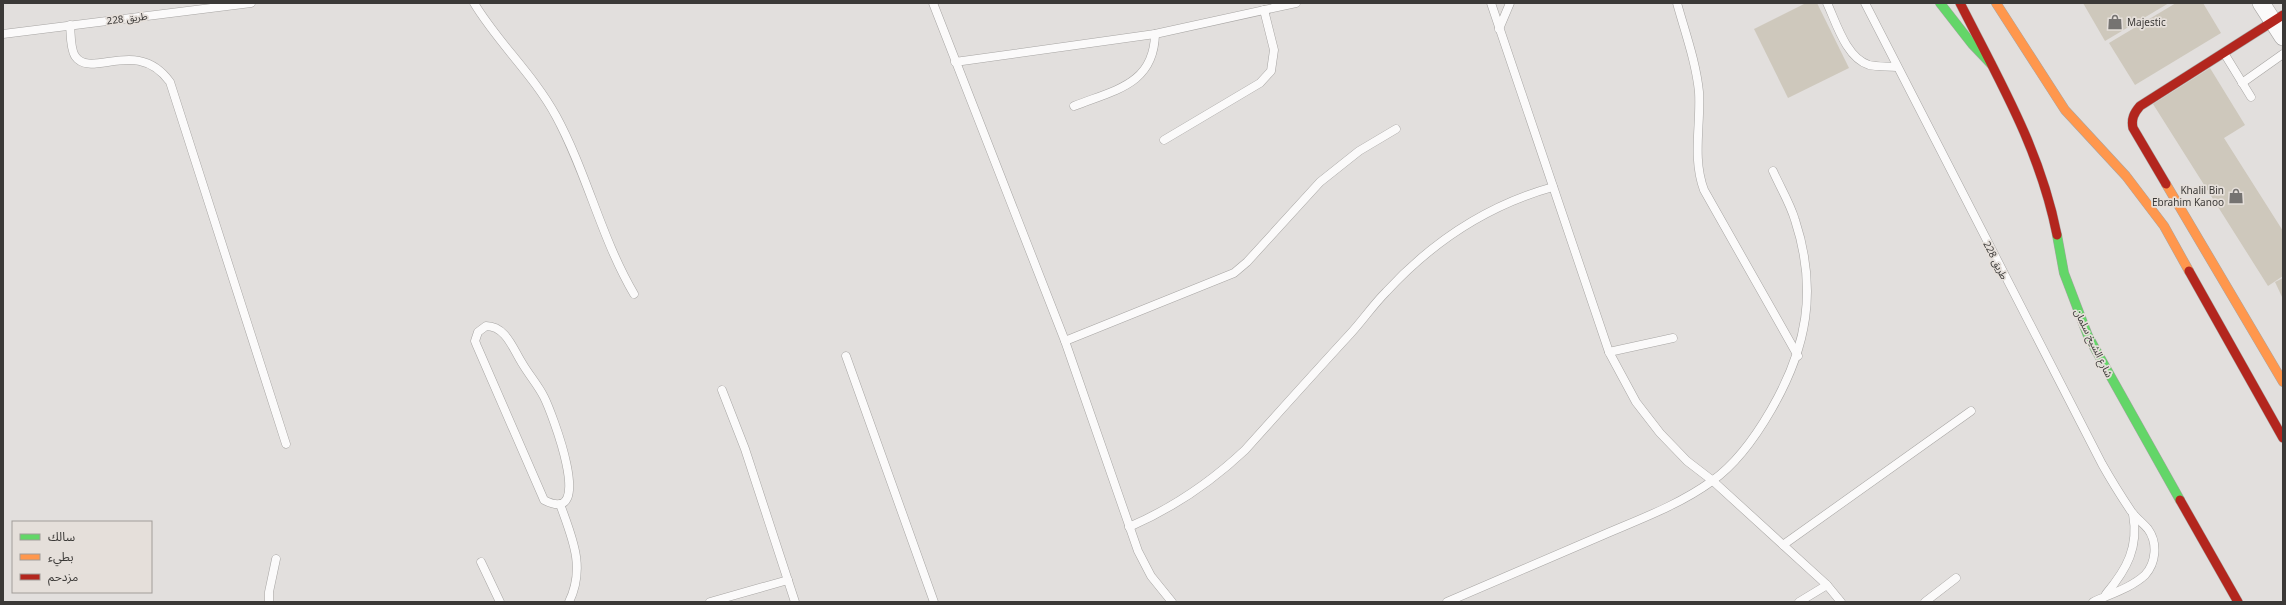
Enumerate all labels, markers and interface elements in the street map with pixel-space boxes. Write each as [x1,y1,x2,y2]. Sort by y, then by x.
street label: طريق 228 [105,6,149,31]
place label: Majestic [2127,12,2166,33]
shop icon: Majestic [2106,13,2124,31]
place label: Khalil Bin Ebrahim Kanoo [2152,180,2224,213]
shop icon: Khalil Bin Ebrahim Kanoo [2227,187,2245,205]
street label: طريق 228 [1977,237,2014,284]
street label: شارع الشيخ سلمان [2068,305,2119,382]
legend [12,521,152,593]
text: سالك [48,525,75,550]
text: بطيء [48,545,74,570]
text: مزدحم [48,565,78,590]

